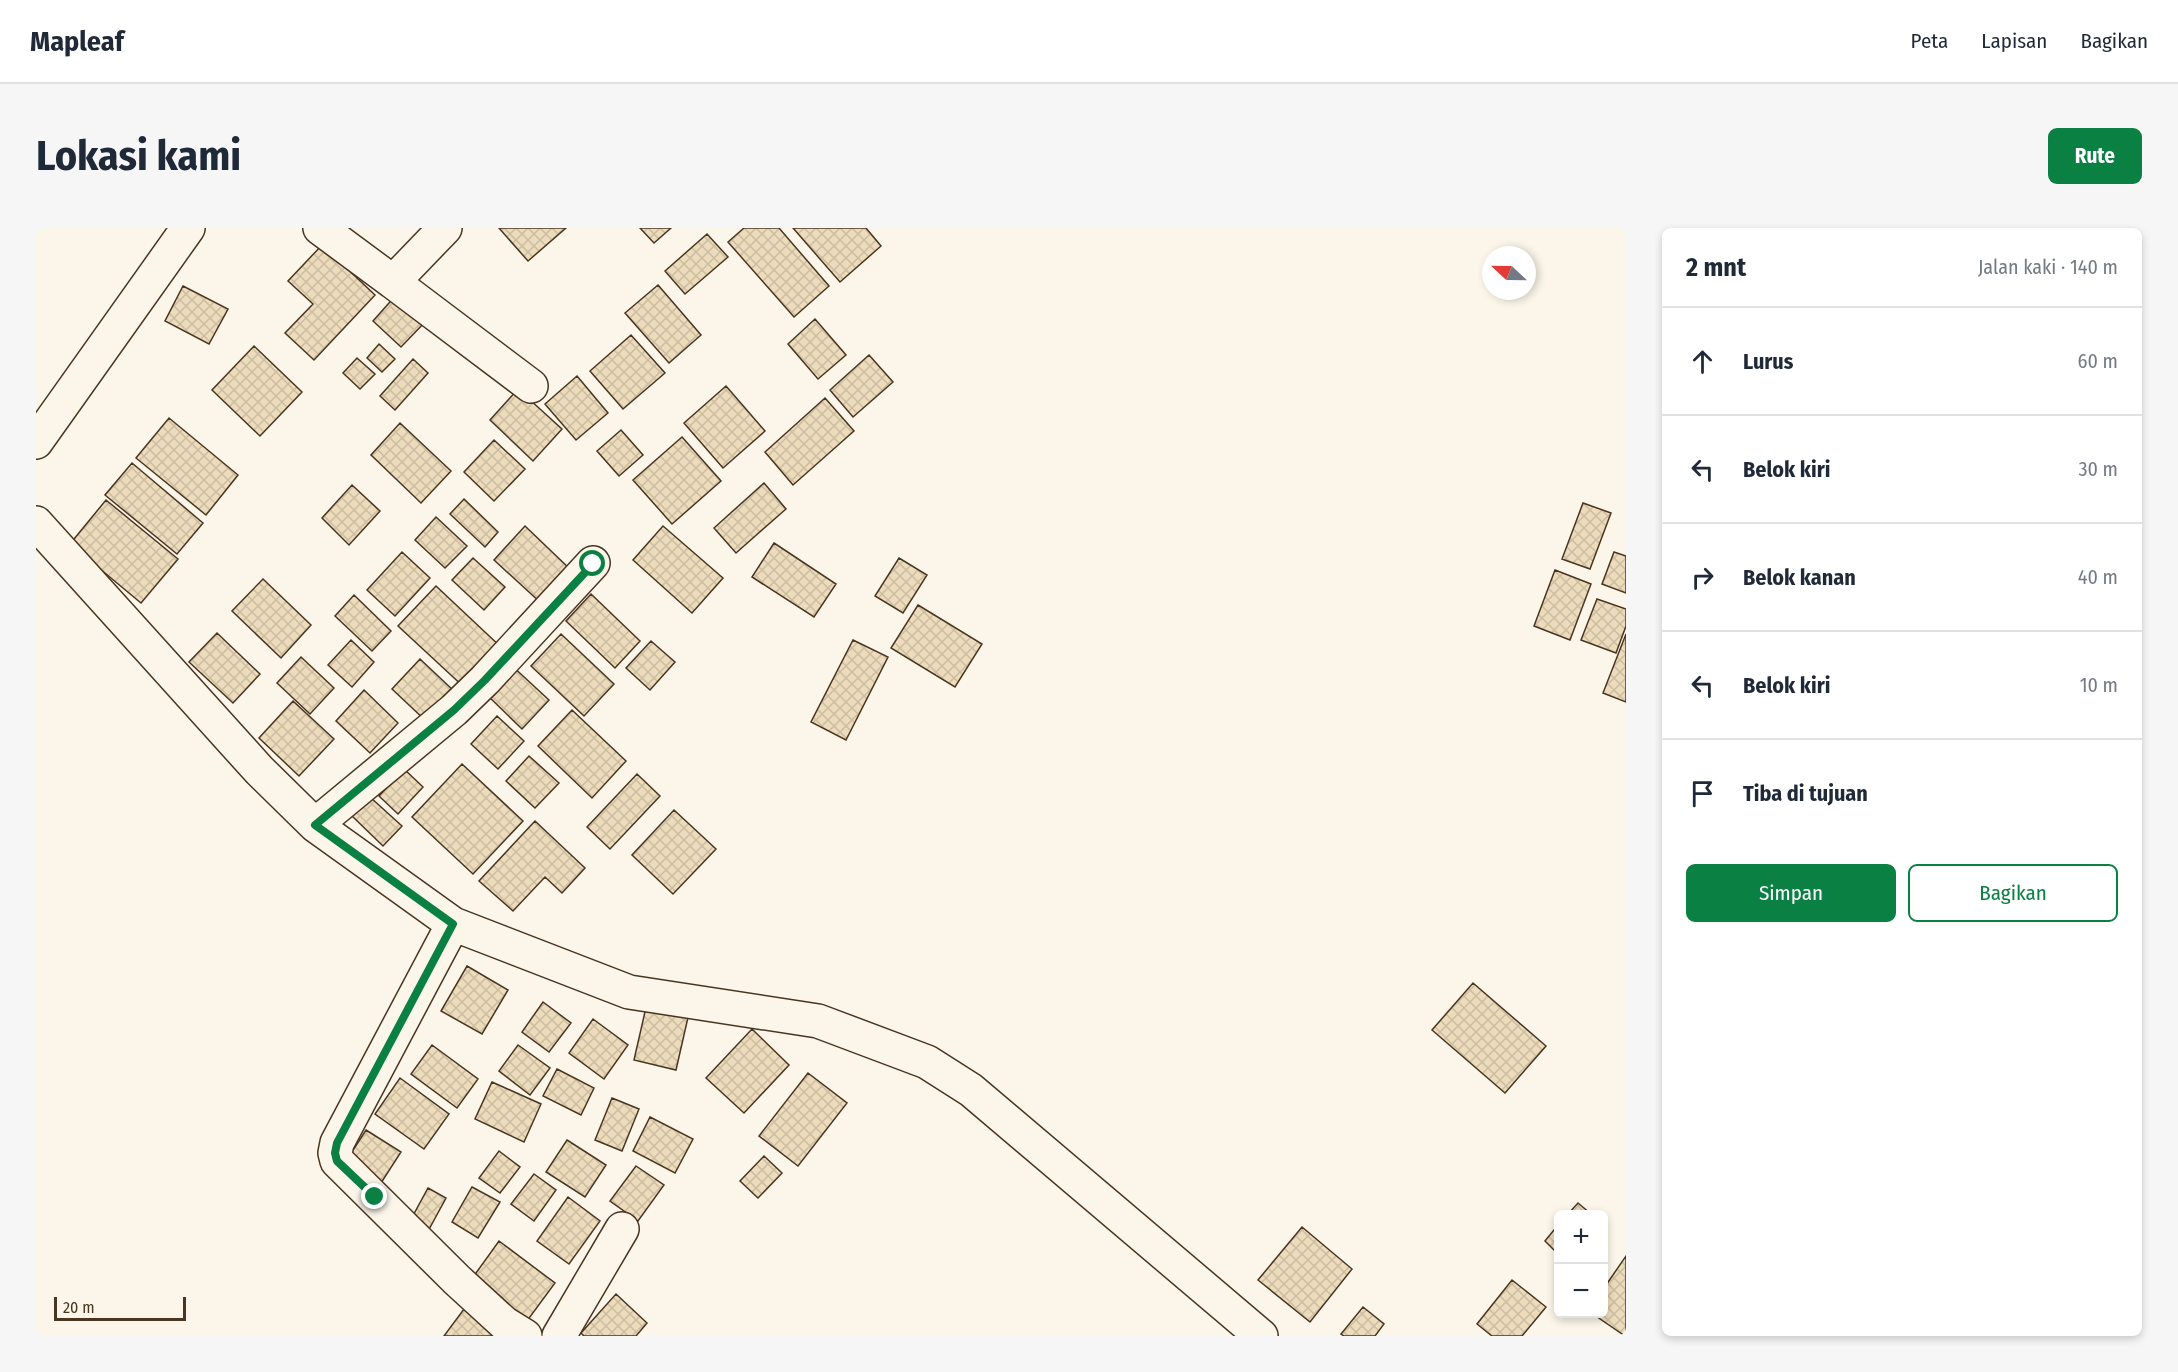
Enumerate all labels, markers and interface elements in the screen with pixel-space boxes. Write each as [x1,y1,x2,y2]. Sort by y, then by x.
text: Mapleaf [30,25,124,58]
text: Peta [1911,28,1948,54]
text: Lapisan [1981,28,2047,54]
text: Bagikan [2080,28,2148,54]
button: Rute [2048,128,2142,184]
text: Lokasi kami [36,131,241,181]
north arrow [1482,246,1536,300]
text: 2 mnt [1686,252,1746,283]
text: Jalan kaki · 140 m [1978,255,2118,279]
icon: ahead [1686,345,1719,378]
text: Lurus [1743,348,1793,375]
text: 60 m [2078,349,2118,373]
icon: left [1686,453,1719,486]
text: Belok kiri [1743,456,1831,483]
text: 30 m [2078,457,2118,481]
route start [579,550,605,576]
icon: right [1686,561,1719,594]
text: Belok kanan [1743,564,1856,591]
text: 40 m [2078,565,2118,589]
icon: left [1686,669,1719,702]
text: Belok kiri [1743,672,1831,699]
text: 10 m [2080,673,2118,697]
icon: arrive [1686,777,1719,810]
text: Tiba di tujuan [1743,780,1868,807]
button: Simpan [1686,864,1896,922]
button: Bagikan [1908,864,2118,922]
route end [361,1183,387,1209]
map controls [1554,1210,1608,1318]
button: + [1554,1210,1608,1264]
button: − [1554,1264,1608,1318]
scale bar [54,1294,186,1322]
text: 20 m [63,1298,94,1317]

